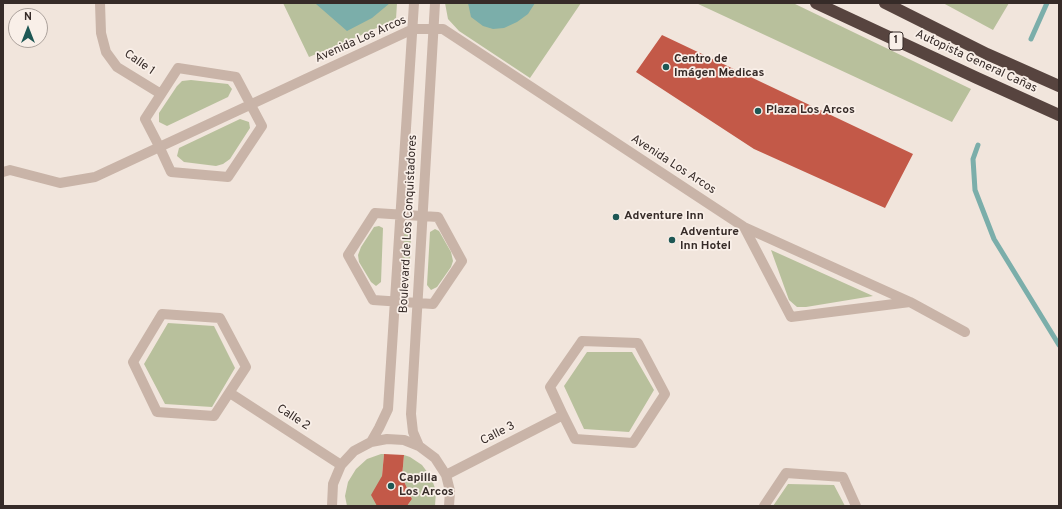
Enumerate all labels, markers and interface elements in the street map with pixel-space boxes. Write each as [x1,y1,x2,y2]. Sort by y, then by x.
north arrow [8,8,48,48]
text: N [24,10,32,24]
street label: Avenida Los Arcos [313,13,409,67]
street label: Autopista General Cañas [913,27,1039,97]
road number: 1 [889,32,903,50]
street label: Calle 1 [121,47,157,79]
place label: Centro de Imágen Medicas [674,53,764,81]
marker: Centro de Imágen Medicas [661,62,671,72]
place label: Plaza Los Arcos [766,104,855,118]
marker: Plaza Los Arcos [753,106,763,116]
street label: Avenida Los Arcos [628,132,718,198]
street label: Boulevard de Los Conquistadores [397,134,421,314]
place label: Adventure Inn [624,210,704,224]
marker: Adventure Inn [611,212,621,222]
place label: Adventure Inn Hotel [680,226,739,254]
marker: Adventure Inn Hotel [667,235,677,245]
street label: Calle 2 [274,402,312,434]
street label: Calle 3 [478,419,518,449]
place label: Capilla Los Arcos [399,472,454,500]
marker: Capilla Los Arcos [386,481,396,491]

